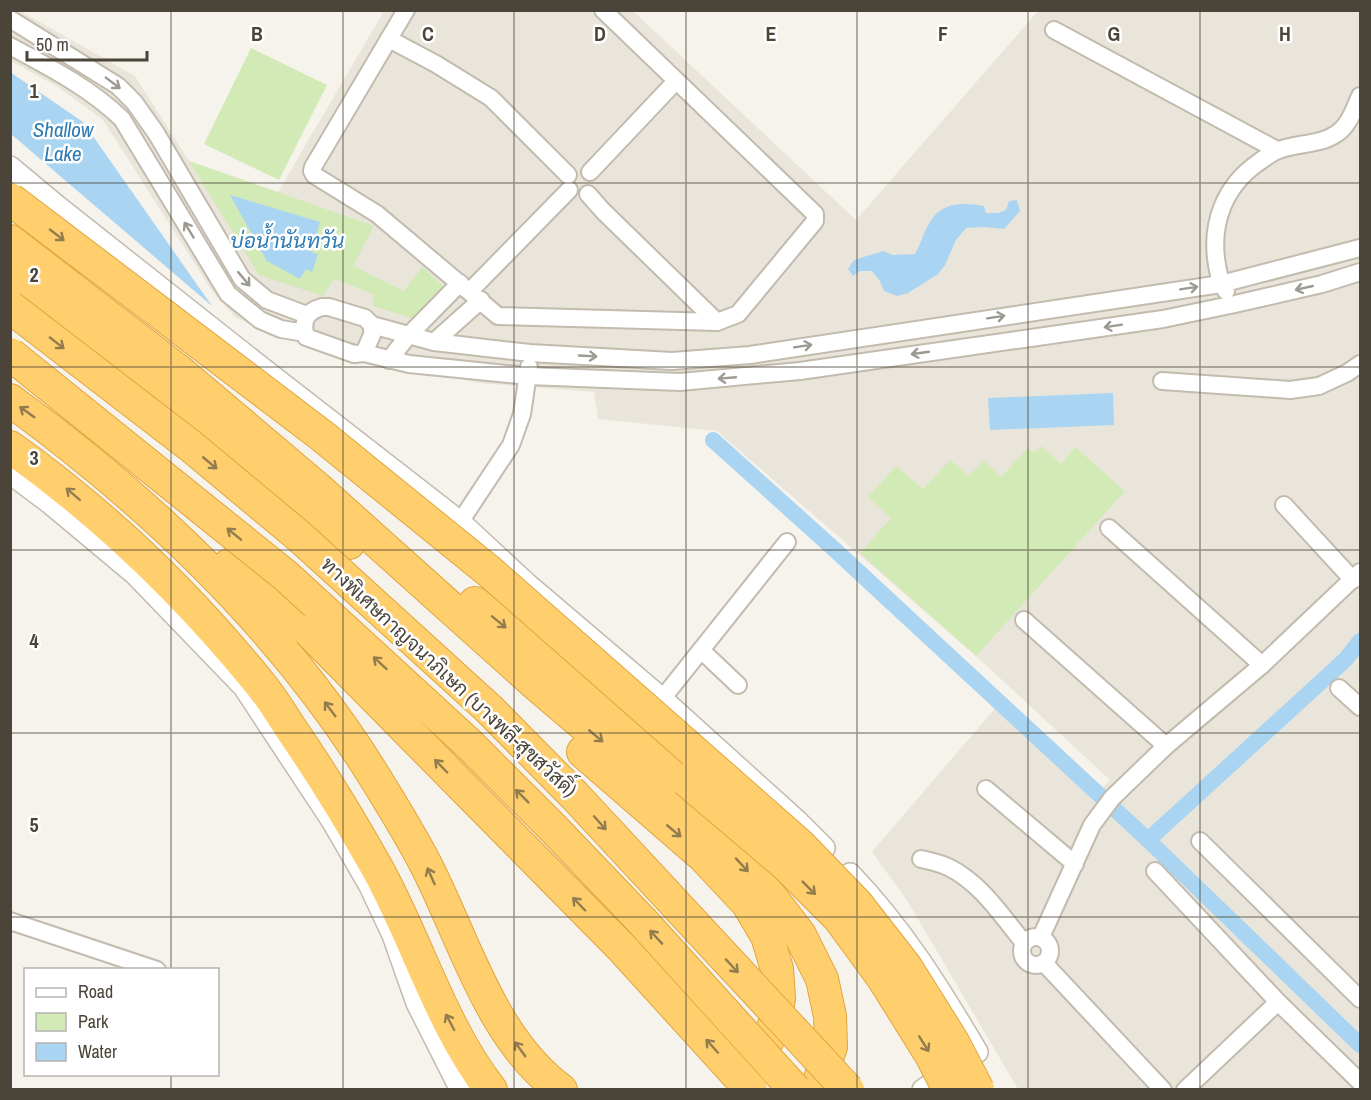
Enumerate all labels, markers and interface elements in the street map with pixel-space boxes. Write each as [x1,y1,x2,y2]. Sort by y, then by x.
text: B [251,20,263,47]
text: C [422,20,434,47]
text: D [594,20,606,47]
text: E [766,20,777,47]
text: F [938,20,948,47]
text: G [1108,20,1120,47]
text: H [1279,20,1291,47]
scale bar [27,24,147,62]
text: 50 m [36,32,69,57]
text: 1 [29,77,39,104]
one-way arrow [105,77,121,90]
water label: Shallow Lake [33,115,95,168]
one-way arrow [182,222,194,239]
water label: บ่อน้ำนันทวัน [230,223,345,255]
one-way arrow [49,228,65,241]
text: 2 [29,261,39,288]
one-way arrow [237,271,251,286]
one-way arrow [1179,282,1198,293]
one-way arrow [1295,282,1314,294]
one-way arrow [986,311,1006,322]
one-way arrow [1104,321,1123,332]
one-way arrow [49,336,65,349]
one-way arrow [793,341,813,352]
one-way arrow [911,348,930,359]
one-way arrow [578,350,598,361]
one-way arrow [717,373,737,384]
one-way arrow [20,406,36,418]
text: 3 [29,444,39,471]
one-way arrow [202,456,218,469]
one-way arrow [65,488,81,501]
one-way arrow [226,527,242,540]
street label: ทางพิเศษกาญจนาภิเษก (บางพลี-สุขสวัสดิ์) [315,548,586,803]
one-way arrow [491,616,507,629]
text: 4 [29,627,39,654]
one-way arrow [372,656,387,670]
one-way arrow [324,702,336,718]
one-way arrow [588,729,604,742]
one-way arrow [433,759,448,774]
one-way arrow [514,789,529,804]
text: 5 [29,811,39,838]
one-way arrow [593,815,607,830]
one-way arrow [666,824,681,838]
one-way arrow [735,857,749,872]
one-way arrow [425,867,436,885]
one-way arrow [801,881,816,895]
one-way arrow [572,896,586,911]
one-way arrow [649,930,664,945]
one-way arrow [725,958,739,973]
legend [24,968,219,1076]
text: Road [78,979,113,1004]
text: Park [78,1009,109,1034]
one-way arrow [444,1013,455,1031]
one-way arrow [919,1035,931,1052]
text: Water [78,1039,117,1064]
one-way arrow [705,1039,719,1054]
one-way arrow [514,1042,526,1058]

